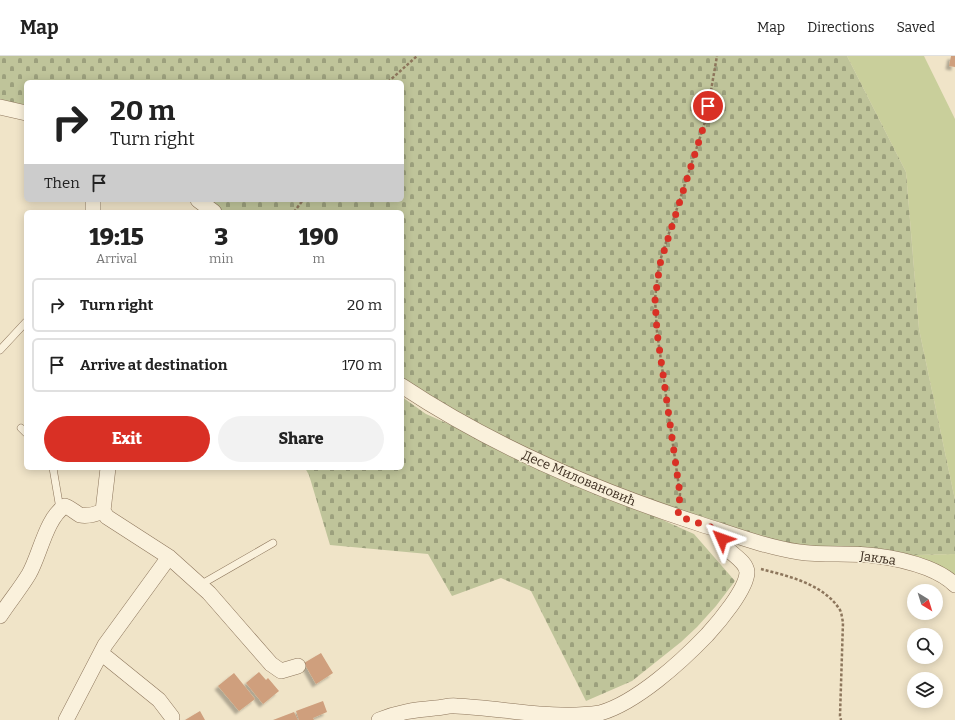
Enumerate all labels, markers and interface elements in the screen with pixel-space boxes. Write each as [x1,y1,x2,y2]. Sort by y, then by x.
text: Map [20,16,59,39]
text: Map [757,19,785,36]
text: Directions [807,19,875,36]
text: Saved [897,19,935,36]
pin [691,89,725,123]
text: 20 m [110,94,175,127]
icon: arrive [697,95,719,117]
icon: right [44,96,96,148]
text: Turn right [110,128,195,150]
icon: arrive [88,172,110,194]
text: Then [44,174,80,192]
text: 19:15 [89,223,144,251]
text: 3 [214,223,228,251]
text: 190 [299,223,339,251]
text: Arrival [96,251,137,266]
text: min [209,251,234,266]
text: m [313,251,325,266]
icon: right [46,294,68,316]
text: Turn right [80,296,153,314]
text: 20 m [347,296,382,314]
icon: arrive [46,354,68,376]
text: Arrive at destination [80,356,227,374]
text: 170 m [342,356,382,374]
button: Exit [44,416,210,462]
button: Share [218,416,384,462]
street label: Десе Миловановић [520,447,638,509]
position arrow [701,518,743,560]
street label: Јакља [858,548,897,568]
north arrow [907,584,943,620]
map controls [907,584,943,708]
button: search [907,628,943,664]
button: layers [907,672,943,708]

